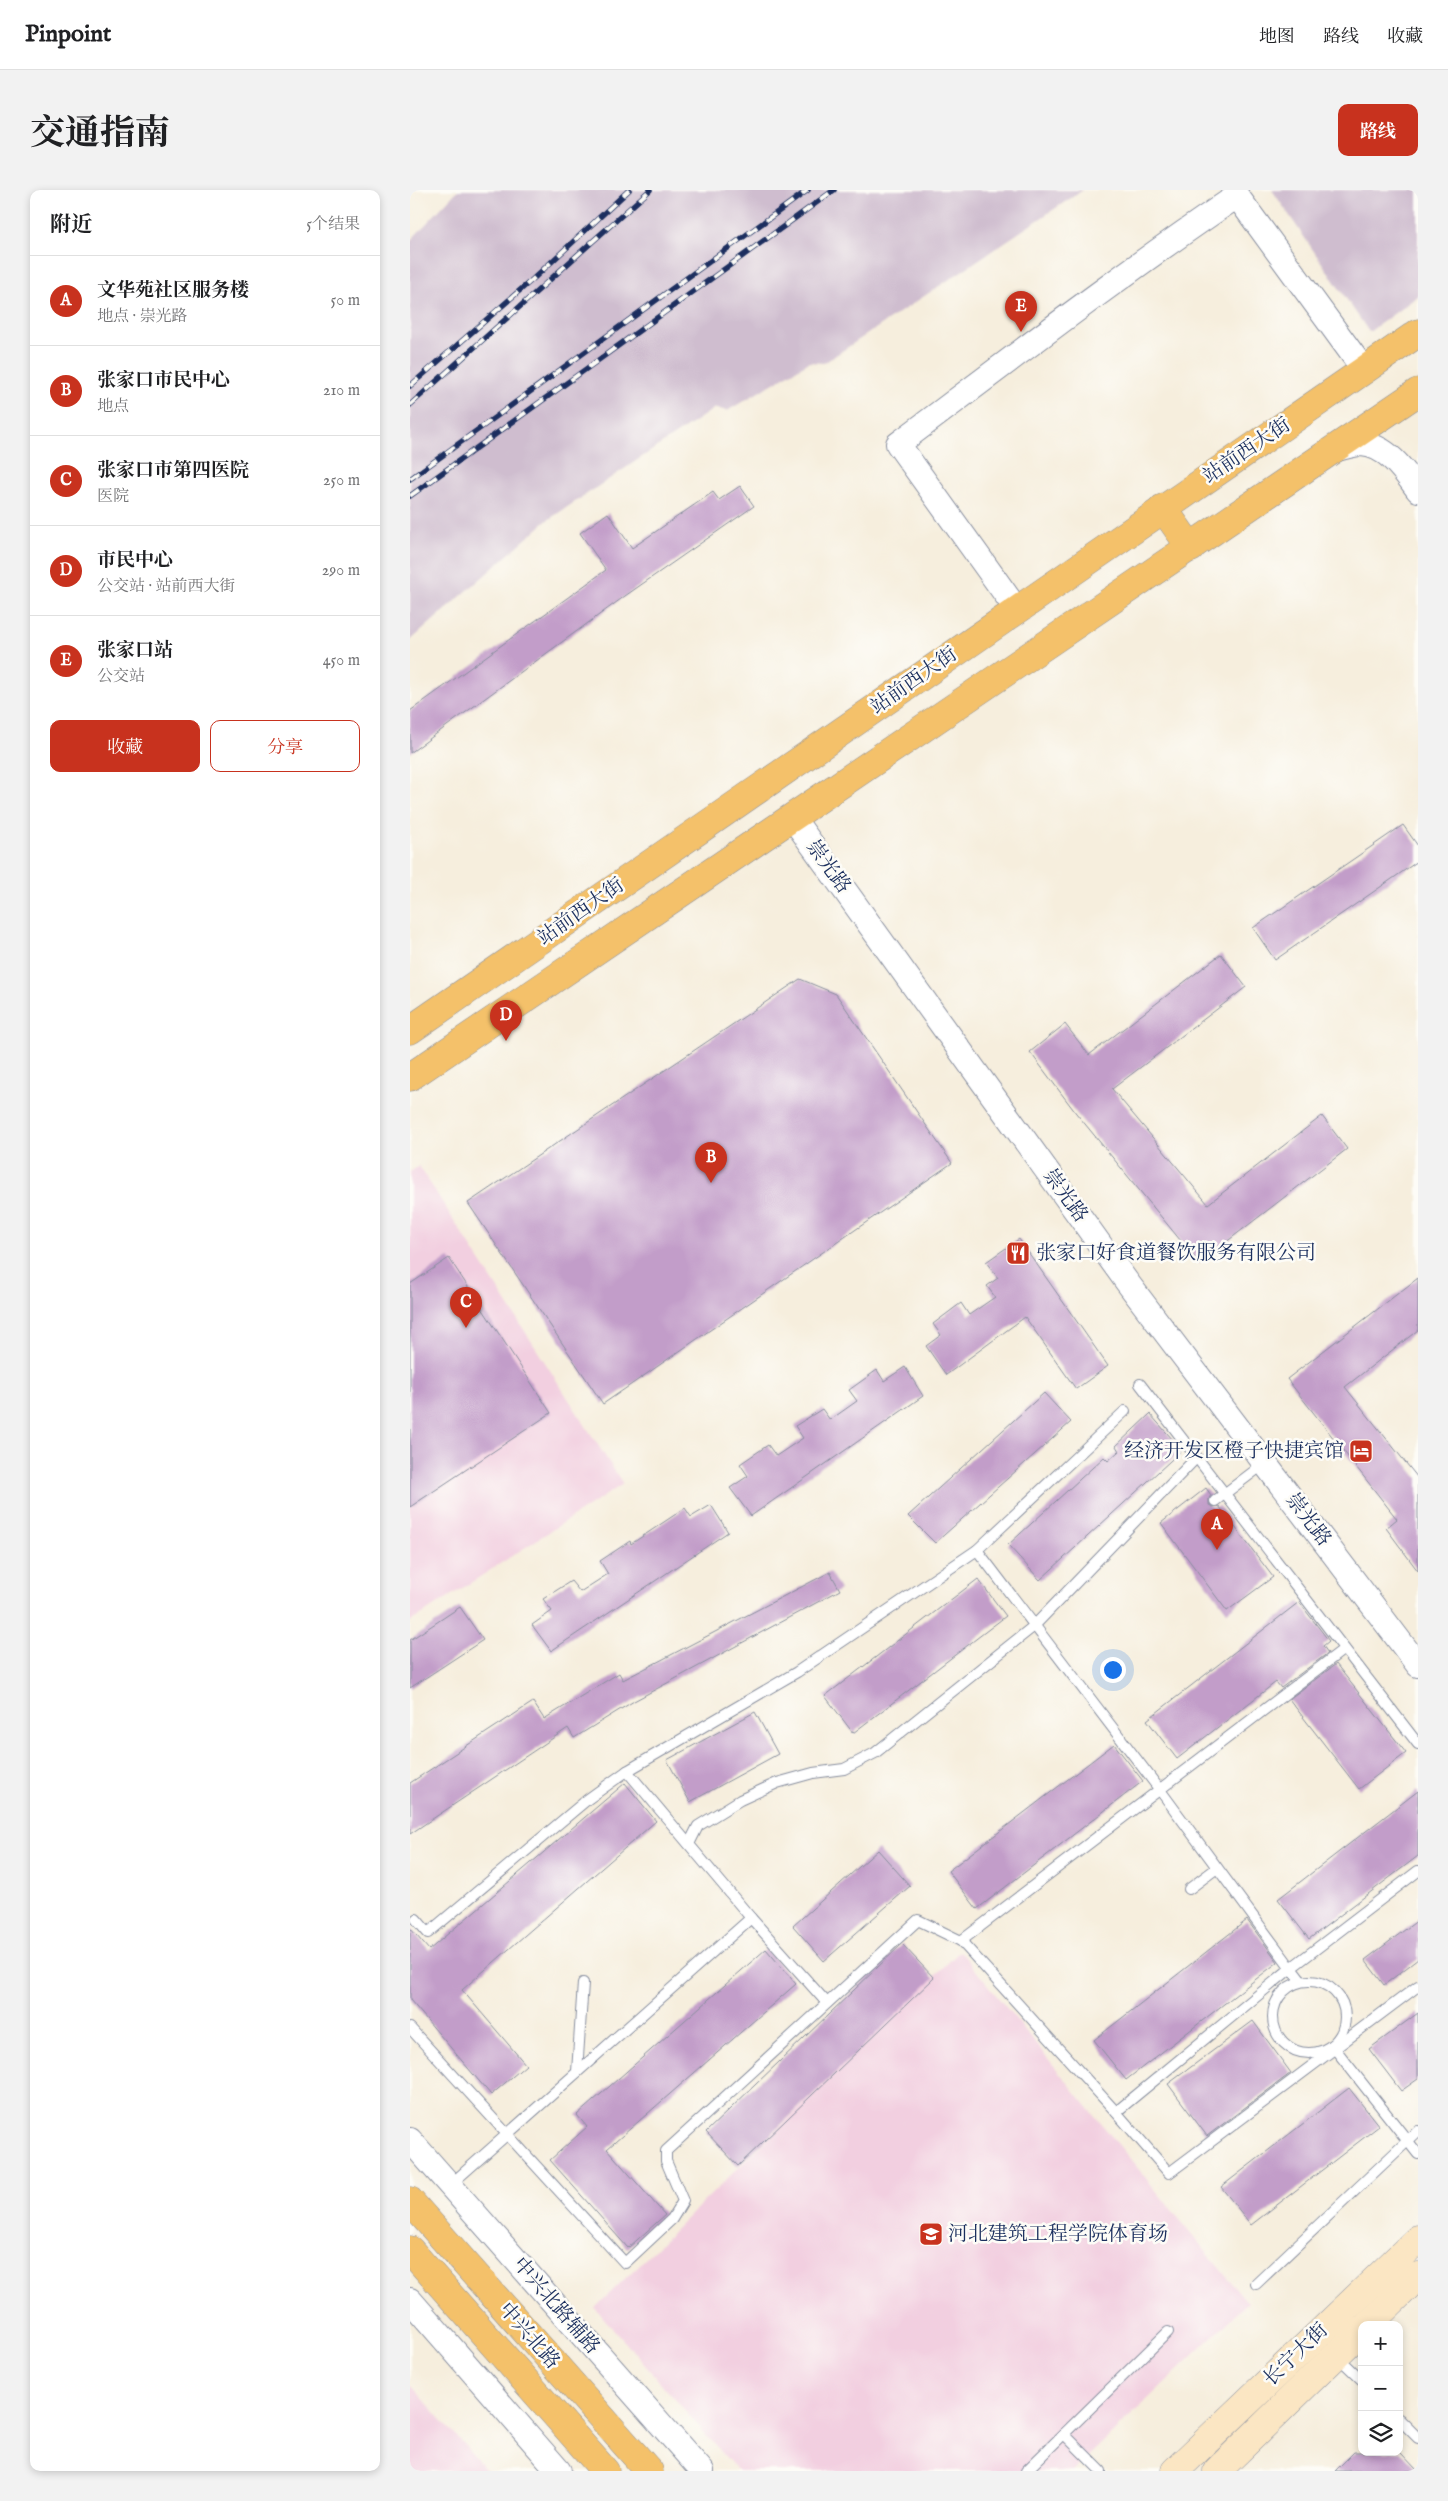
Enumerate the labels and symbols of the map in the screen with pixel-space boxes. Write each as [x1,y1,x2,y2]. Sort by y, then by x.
pin: E [1005,291,1037,332]
street label: 站前西大街 [1199,413,1295,489]
street label: 站前西大街 [866,642,962,720]
street label: 崇光路 [800,835,856,899]
street label: 站前西大街 [533,873,629,951]
pin: D [490,1000,522,1041]
pin: B [695,1142,727,1183]
street label: 崇光路 [1037,1164,1093,1228]
restaurant icon: 张家口好食道餐饮服务有限公司 [1005,1240,1031,1266]
place label: 张家口好食道餐饮服务有限公司 [1036,1241,1316,1266]
pin: C [450,1287,482,1328]
hotel icon: 经济开发区橙子快捷宾馆 [1348,1438,1374,1464]
place label: 经济开发区橙子快捷宾馆 [1124,1439,1344,1464]
street label: 崇光路 [1280,1489,1336,1551]
pin: A [1201,1509,1233,1550]
your location [1100,1657,1126,1683]
school or university icon: 河北建筑工程学院体育场 [918,2221,944,2247]
place label: 河北建筑工程学院体育场 [948,2222,1168,2247]
street label: 中兴北路辅路 [508,2253,604,2359]
street label: 中兴北路 [494,2298,564,2374]
street label: 长宁大街 [1259,2318,1333,2392]

